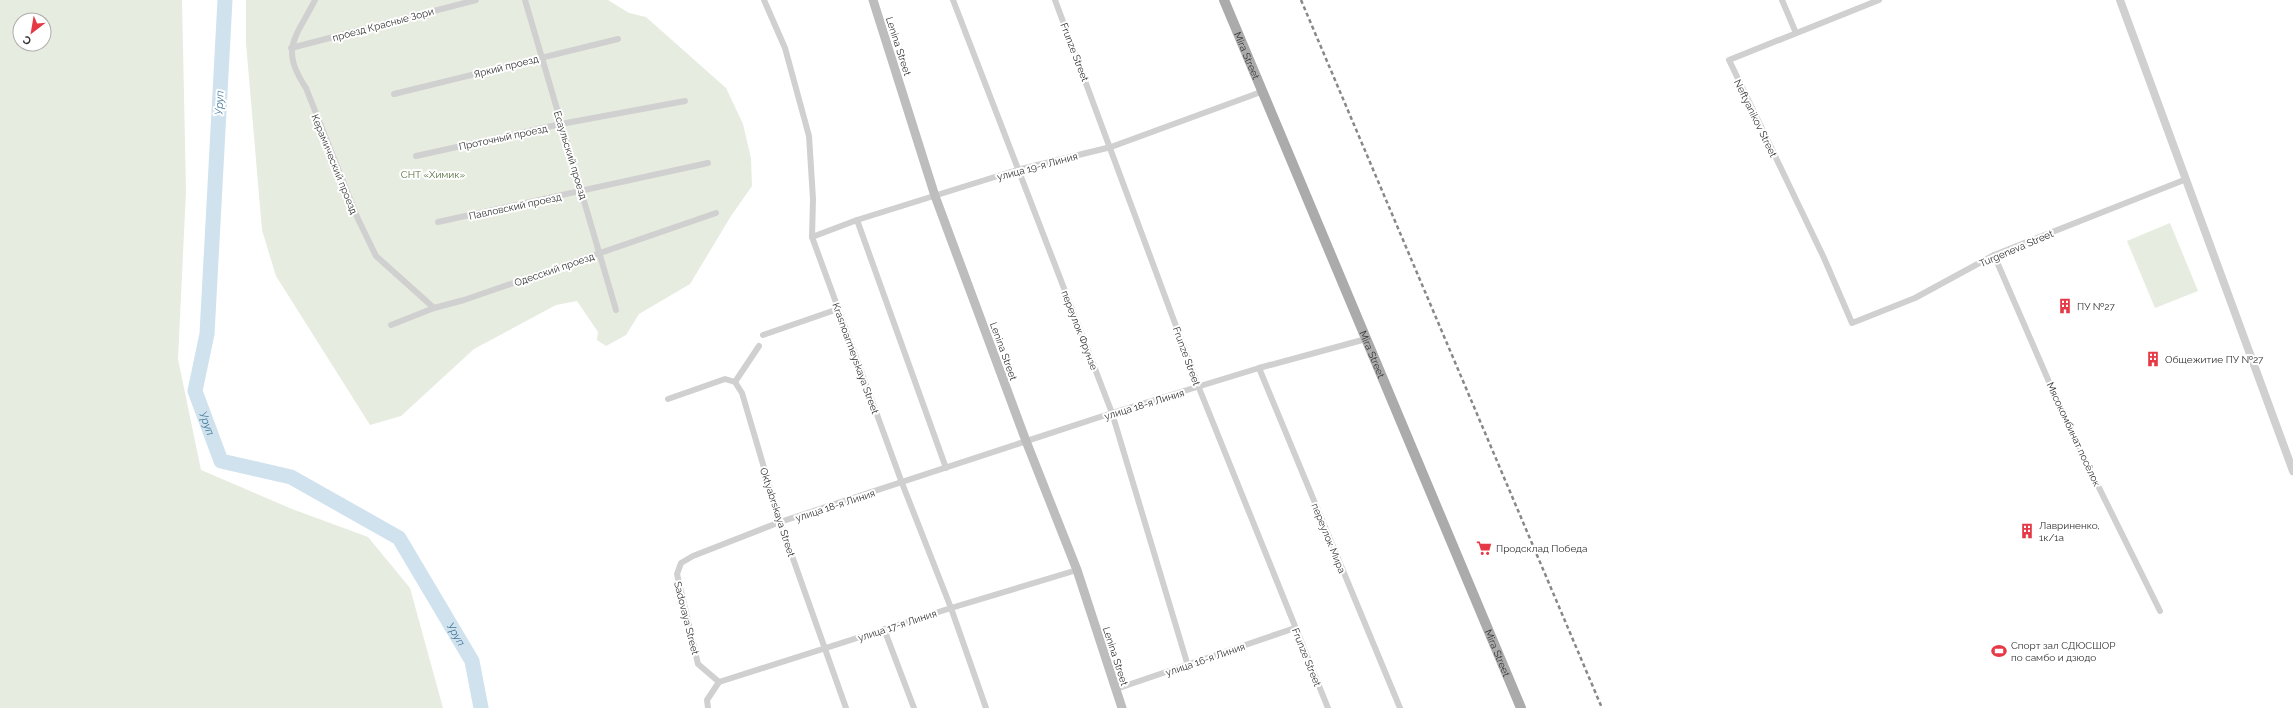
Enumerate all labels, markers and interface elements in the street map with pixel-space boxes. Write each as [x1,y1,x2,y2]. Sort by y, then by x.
street label: проезд Красные Зори [331,6,435,43]
north arrow [12,12,52,52]
street label: Lenina Street [884,15,913,78]
street label: Frunze Street [1058,21,1091,84]
street label: Mira Street [1232,30,1262,81]
text: С [20,32,34,48]
street label: Яркий проезд [473,53,540,80]
street label: Neftyanikov Street [1732,78,1779,159]
water label: Уруп [212,90,227,116]
street label: Есаульский проезд [552,110,589,201]
street label: Керамический проезд [309,113,360,216]
street label: Проточный проезд [458,123,549,152]
street label: улица 19-я Линия [996,150,1079,183]
park label: СНТ «Химик» [401,169,466,180]
street label: Павловский проезд [468,191,562,222]
street label: Turgeneva Street [1978,228,2055,269]
street label: Одесский проезд [513,251,596,288]
street label: переулок Фрунзе [1059,289,1100,371]
building icon: ПУ №27 [2056,297,2074,315]
street label: Krasnoarmeyskaya Street [830,301,881,416]
place label: ПУ №27 [2077,301,2115,312]
street label: Lenina Street [988,321,1019,382]
street label: Frunze Street [1171,325,1202,388]
street label: Mira Street [1357,329,1387,380]
building icon: Общежитие ПУ №27 [2144,350,2162,368]
place label: Общежитие ПУ №27 [2165,354,2264,365]
street label: Мясокомбинат посёлок [2045,380,2103,488]
street label: улица 18-я Линия [1103,387,1186,422]
water label: Уруп [196,410,217,437]
street label: Oktyabrskaya Street [758,466,797,559]
street label: улица 18-я Линия [794,487,876,524]
street label: переулок Мира [1309,502,1348,575]
place label: Лавриненко, 1к/1а [2039,520,2100,543]
building icon: Лавриненко, 1к/1а [2018,522,2036,540]
supermarket icon: Продсклад Победа [1475,539,1493,557]
place label: Продсклад Победа [1496,543,1588,554]
street label: Sadovaya Street [672,580,701,656]
street label: улица 17-я Линия [856,608,938,643]
water label: Уруп [444,620,467,648]
street label: Lenina Street [1101,625,1130,688]
street label: Frunze Street [1290,627,1323,688]
street label: Mira Street [1483,628,1512,679]
place label: Спорт зал СДЮСШОР по самбо и дзюдо [2011,640,2115,663]
street label: улица 16-я Линия [1164,641,1246,678]
sports icon: Спорт зал СДЮСШОР по самбо и дзюдо [1990,642,2008,660]

